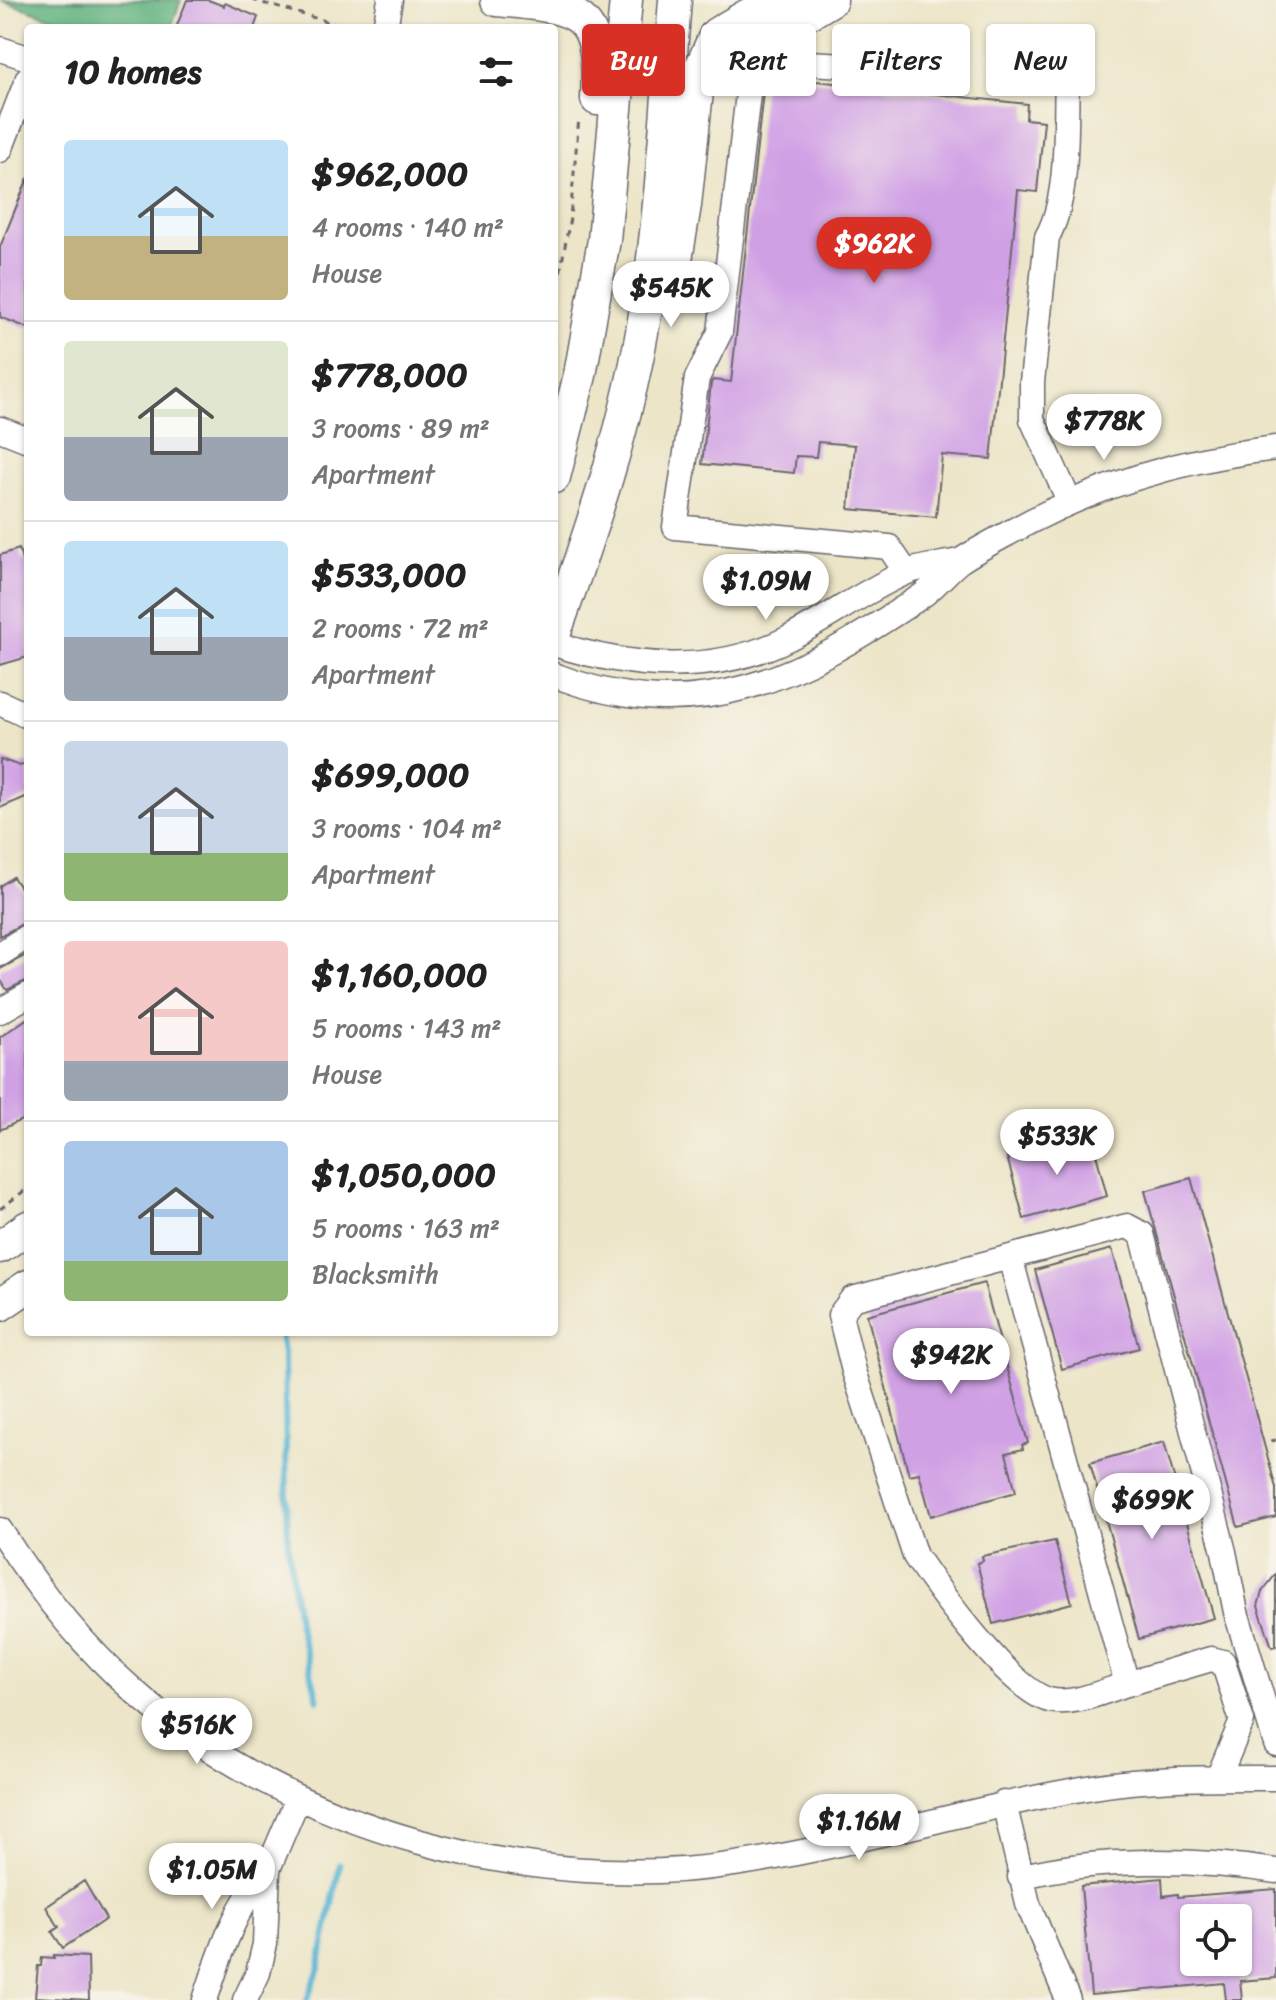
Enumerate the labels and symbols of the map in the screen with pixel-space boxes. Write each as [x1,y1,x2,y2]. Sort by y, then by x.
pin: $962K [818,217,930,285]
pin: $545K [615,261,727,329]
pin: $778K [1048,394,1160,462]
pin: $1.09M [701,554,831,622]
pin: $533K [1001,1109,1113,1177]
pin: $942K [895,1328,1007,1396]
pin: $699K [1096,1473,1208,1541]
pin: $516K [141,1698,253,1766]
pin: $1.16M [794,1794,924,1862]
pin: $1.05M [147,1843,277,1911]

